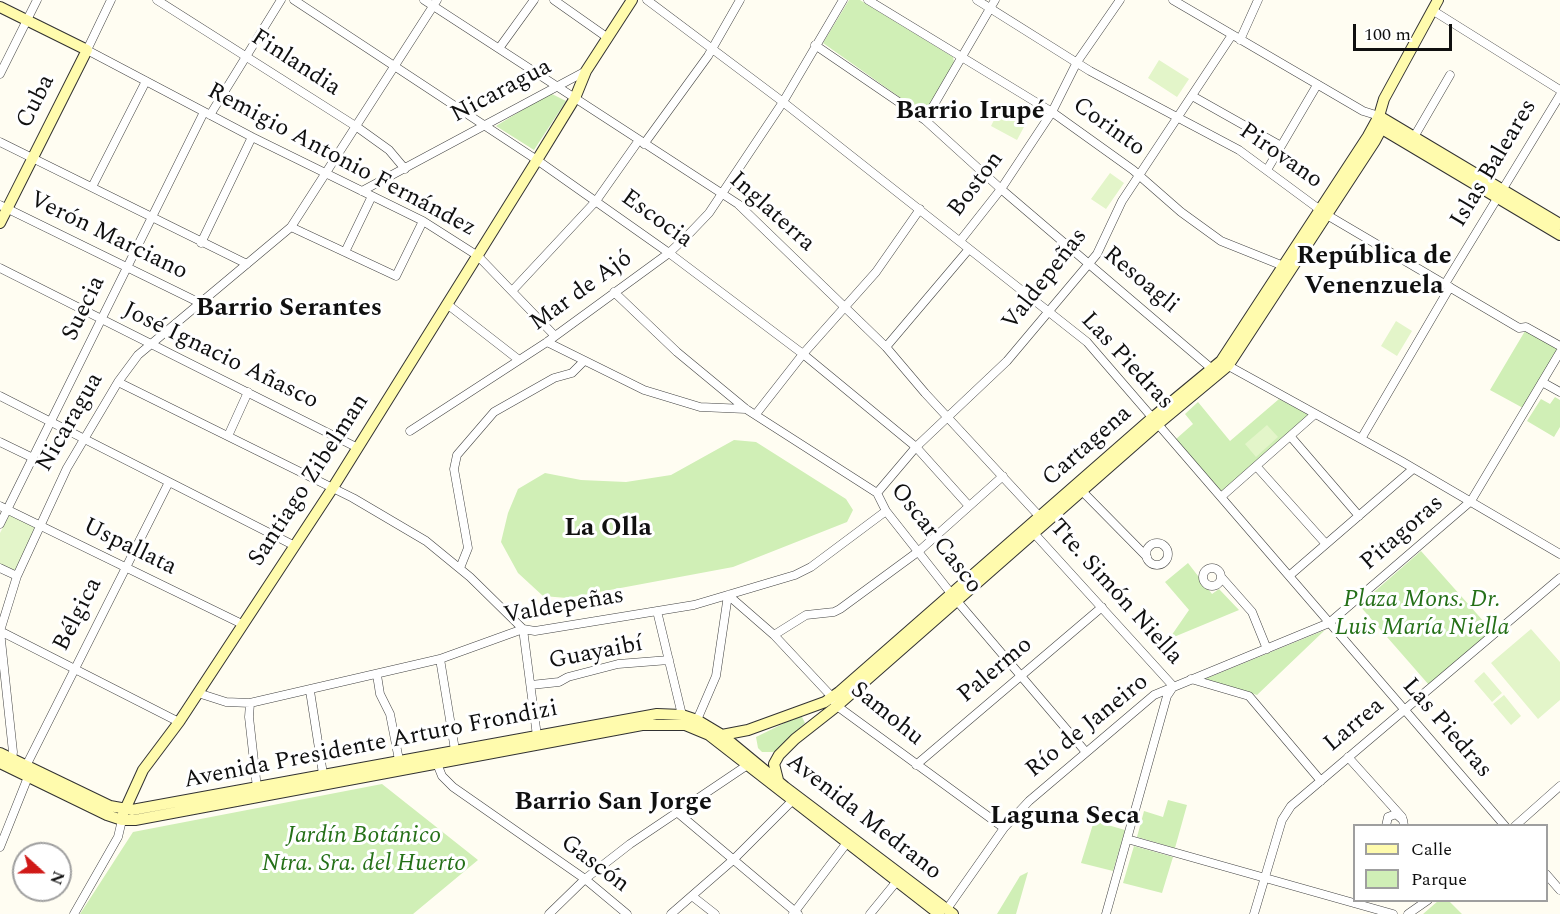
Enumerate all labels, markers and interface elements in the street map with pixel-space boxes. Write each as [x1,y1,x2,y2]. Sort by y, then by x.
scale bar [1356,12,1455,50]
text: 100 m [1364,21,1411,48]
street label: Finlandia [245,24,345,104]
street label: Nicaragua [447,54,557,130]
street label: Cuba [11,70,63,134]
street label: Remigio Antonio Fernández [202,78,480,244]
street label: Corinto [1066,92,1150,164]
street label: Islas Baleares [1445,95,1545,233]
district label: Barrio Irupé [895,97,1045,129]
street label: Pirovano [1233,118,1327,196]
street label: Boston [943,147,1011,223]
street label: Inglaterra [722,167,820,259]
street label: Escocia [615,184,697,256]
street label: Verón Marciano [24,186,192,288]
street label: Valdepeñas [997,223,1095,337]
street label: Resoagli [1096,241,1184,321]
district label: República de Venenzuela [1296,242,1452,304]
street label: Mar de Ajó [525,245,639,339]
street label: Suecia [57,272,113,346]
district label: Barrio Serantes [196,294,382,326]
street label: José Ignacio Añasco [118,297,322,417]
street label: Las Piedras [1074,307,1178,417]
street label: Nicaragua [31,368,111,478]
street label: Santiago Zibelman [244,389,376,573]
street label: Cartagena [1037,400,1139,494]
street label: Oscar Casco [883,478,987,600]
street label: Pitagoras [1356,490,1450,578]
street label: Uspallata [77,513,181,583]
district label: La Olla [564,514,652,546]
street label: Tte. Simón Niella [1042,514,1188,672]
street label: Bélgica [48,573,110,657]
street label: Valdepeñas [502,582,626,632]
park label: Plaza Mons. Dr. Luis María Niella [1335,587,1509,643]
street label: Guayaibí [547,631,645,677]
street label: Palermo [953,632,1039,710]
street label: Río de Janeiro [1021,669,1155,785]
street label: Las Piedras [1395,673,1497,785]
street label: Samohu [844,677,928,753]
street label: Larrea [1319,693,1391,759]
street label: Avenida Presidente Arturo Frondizi [182,696,560,796]
street label: Avenida Medrano [780,748,946,888]
district label: Barrio San Jorge [514,788,712,820]
district label: Laguna Seca [990,802,1140,834]
park label: Jardín Botánico Ntra. Sra. del Huerto [262,823,466,879]
legend [1353,824,1548,902]
street label: Gascón [554,830,634,900]
text: Calle [1411,836,1452,863]
north arrow [12,842,72,902]
text: Parque [1411,866,1467,893]
text: N [43,867,70,888]

